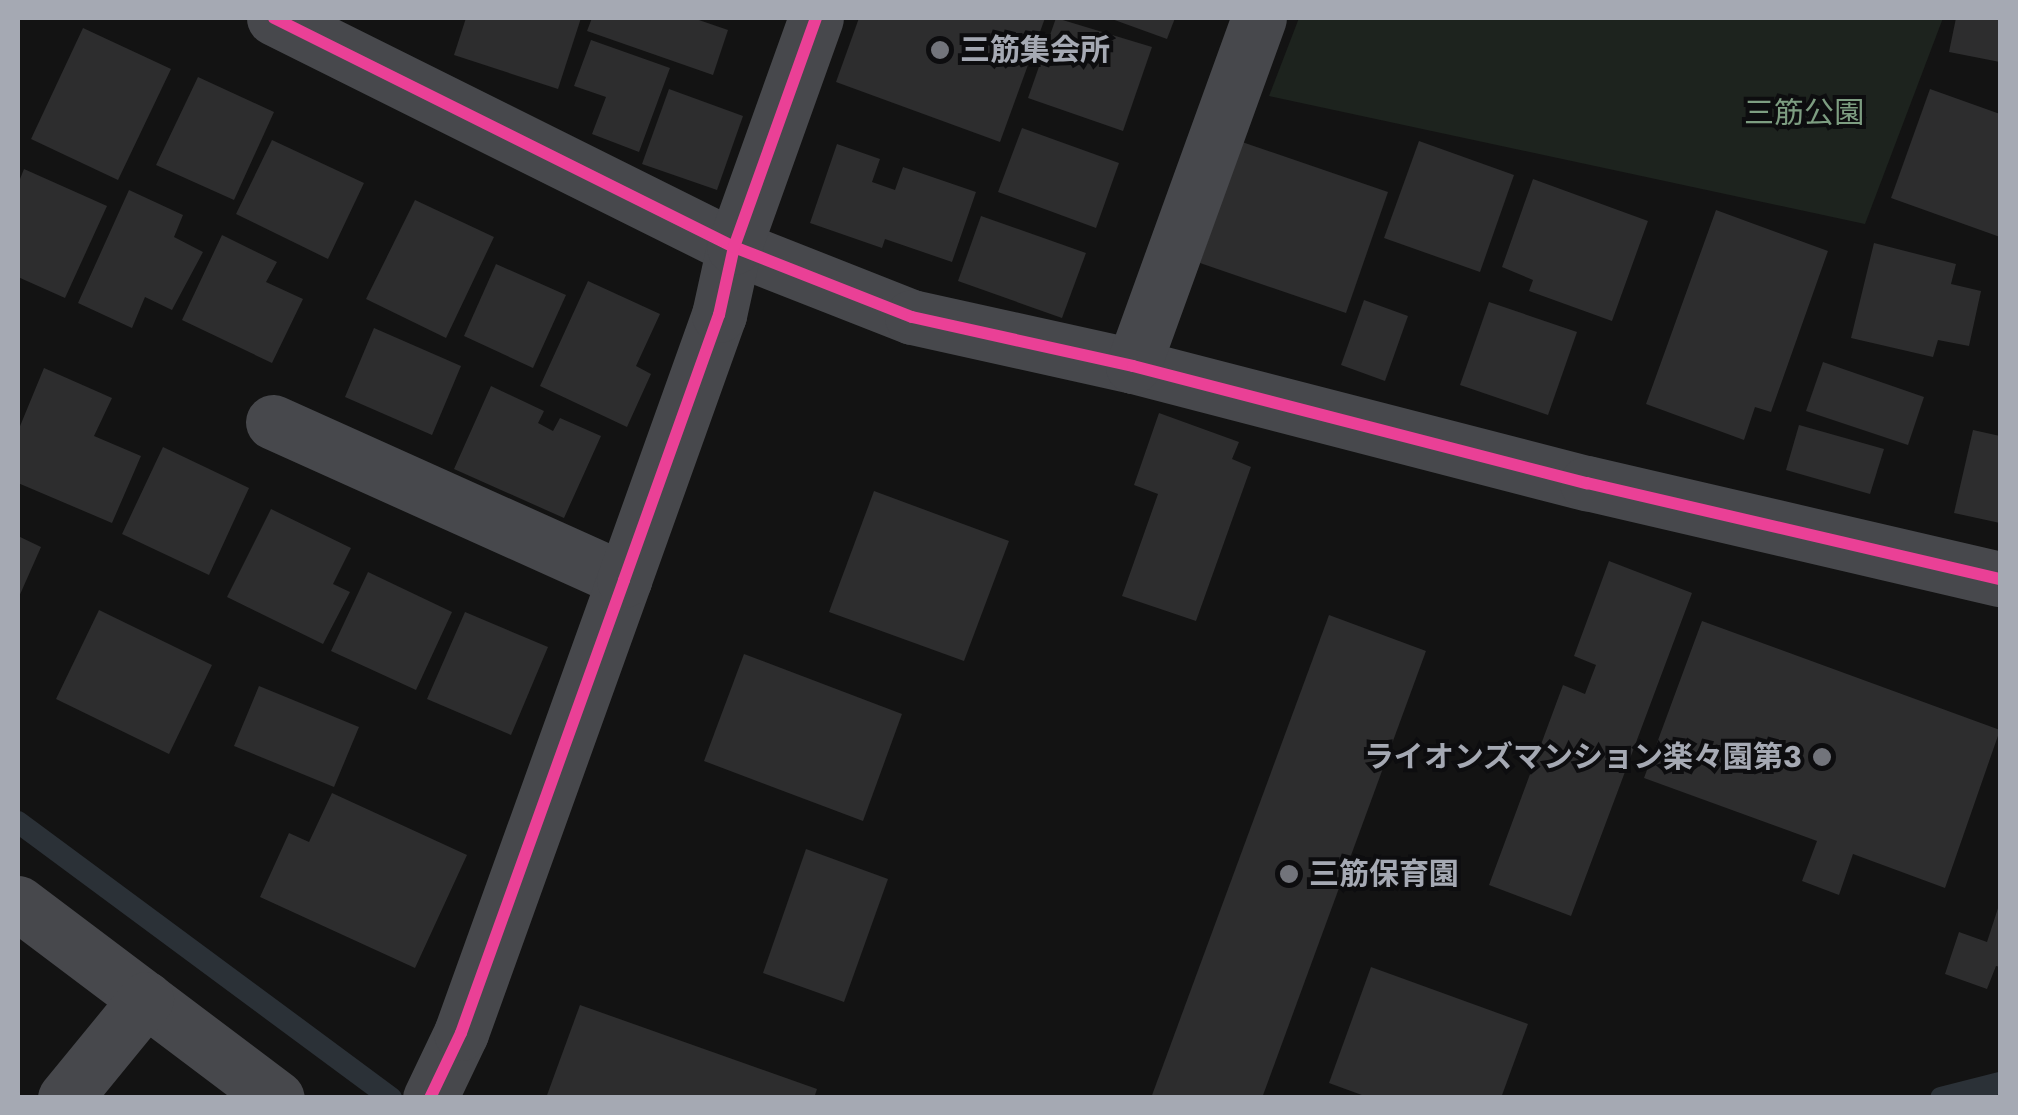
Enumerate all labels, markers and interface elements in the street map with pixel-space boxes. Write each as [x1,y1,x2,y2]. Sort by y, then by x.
place label: 三筋集会所 [960,32,1110,68]
marker: 三筋集会所 [929,39,951,61]
park label: 三筋公園 [1744,95,1864,131]
place label: ライオンズマンション楽々園第３ [1363,739,1802,775]
marker: ライオンズマンション楽々園第３ [1811,746,1833,768]
place label: 三筋保育園 [1309,856,1459,892]
marker: 三筋保育園 [1278,863,1300,885]

